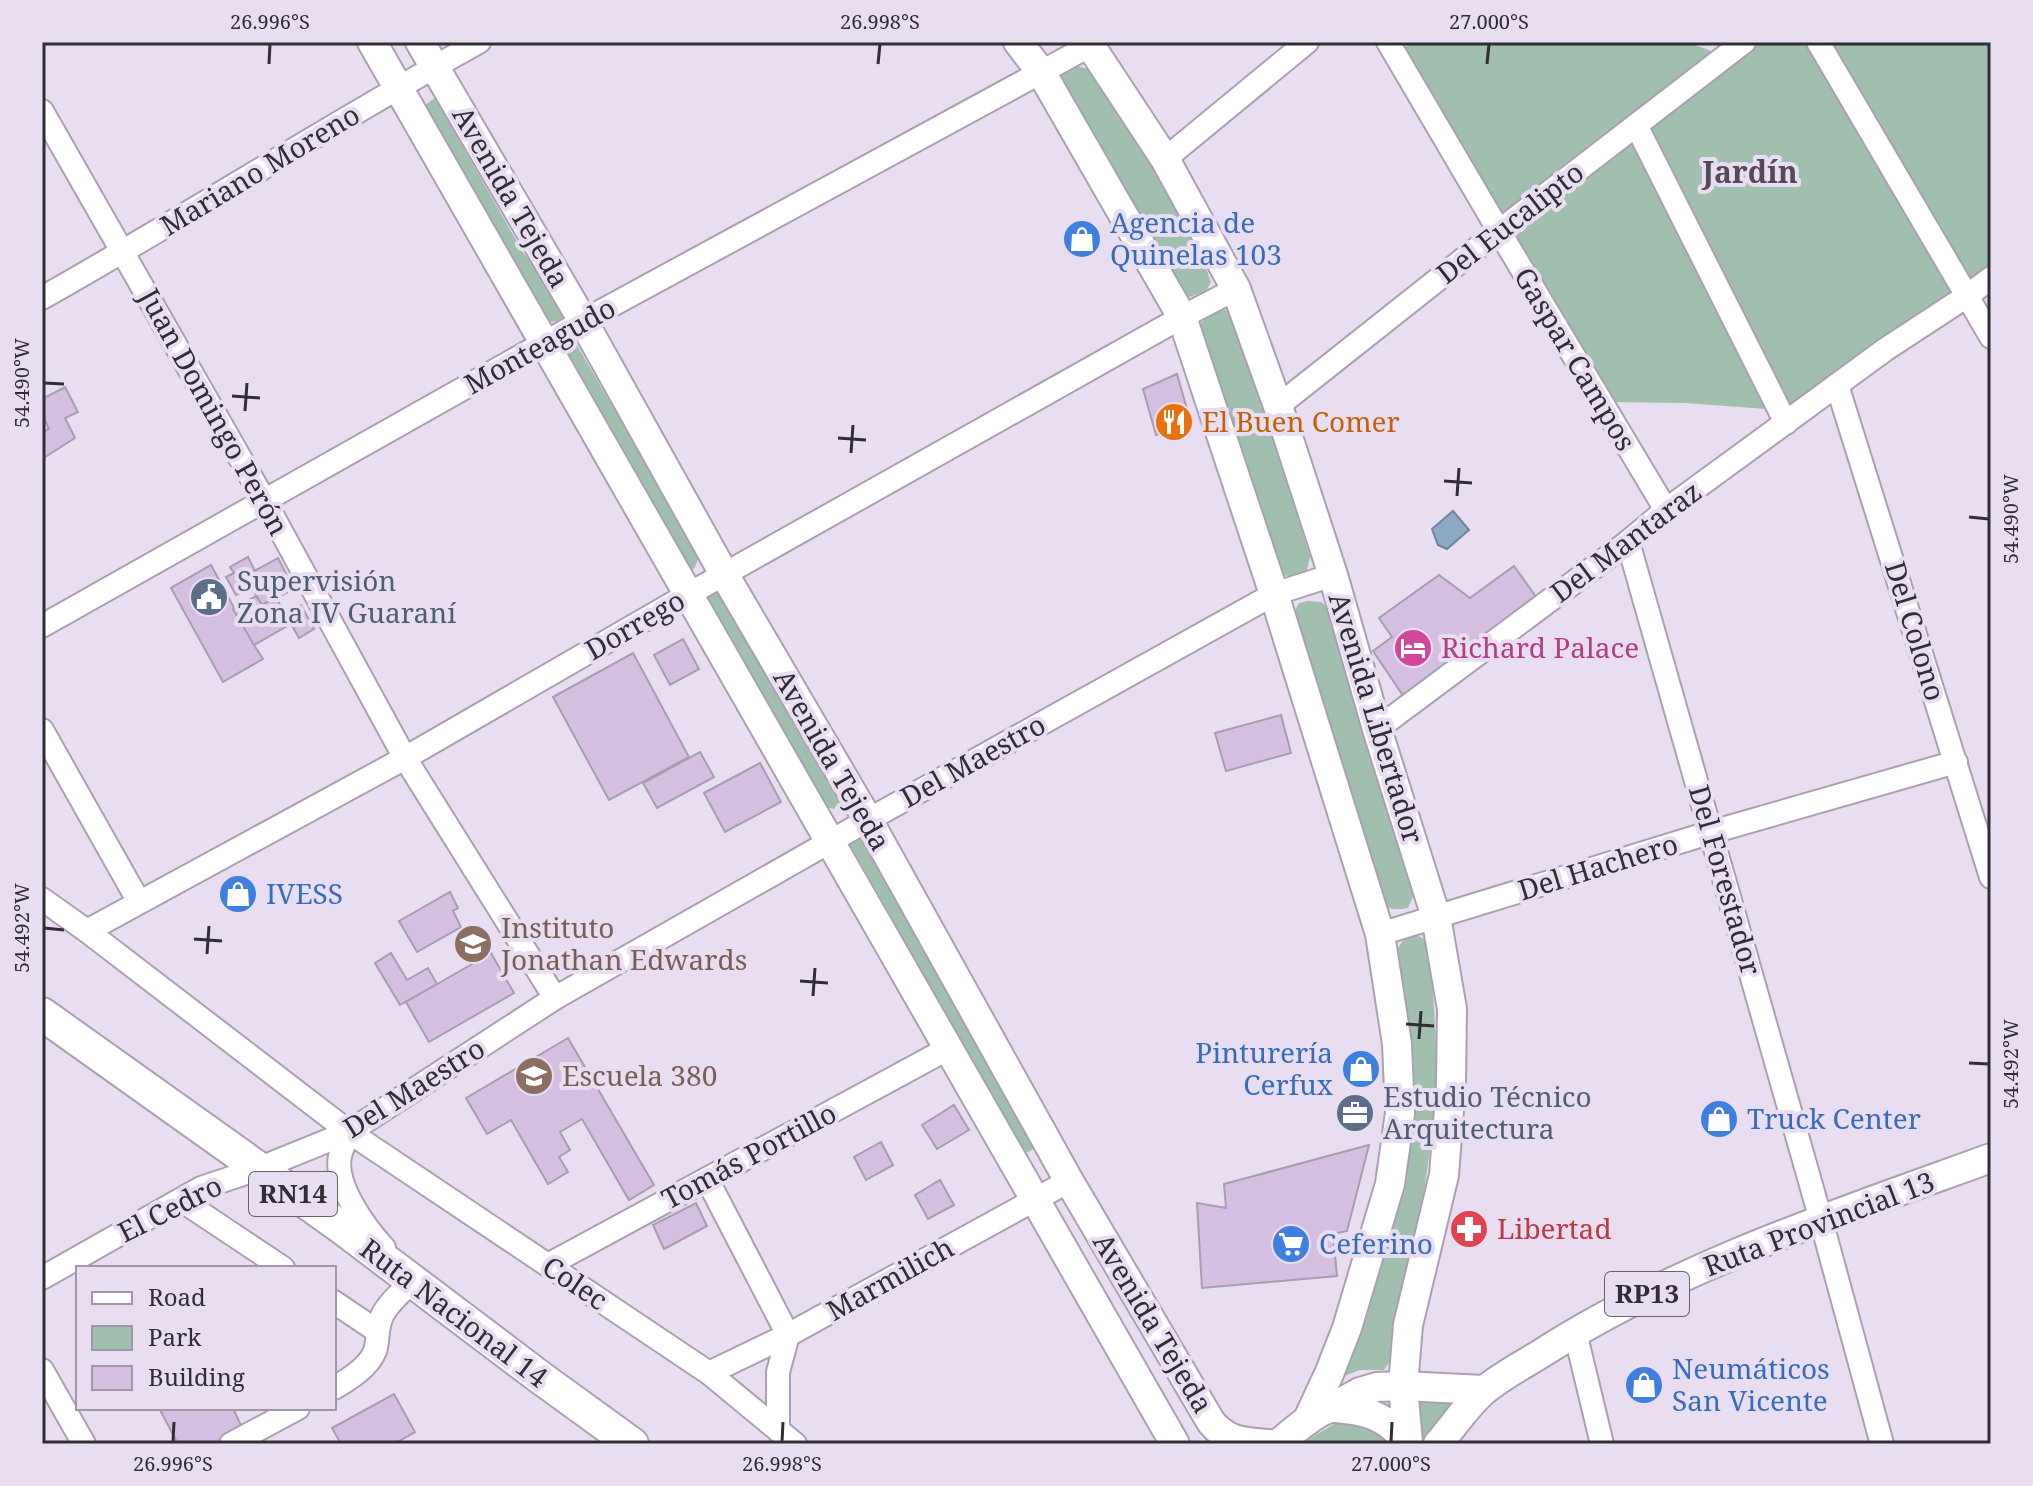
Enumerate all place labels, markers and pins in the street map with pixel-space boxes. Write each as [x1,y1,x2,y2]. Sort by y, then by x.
place label: Agencia de Quinelas 103 [1110,203,1282,273]
shop icon: Agencia de Quinelas 103 [1061,218,1103,260]
restaurant icon: El Buen Comer [1153,401,1195,443]
place label: El Buen Comer [1202,402,1400,440]
place label: Supervisión Zona IV Guaraní [237,561,456,631]
public building icon: Supervisión Zona IV Guaraní [188,576,230,618]
hotel icon: Richard Palace [1392,627,1434,669]
place label: Richard Palace [1441,628,1639,666]
shop icon: IVESS [217,873,259,915]
place label: IVESS [266,874,343,912]
place label: Instituto Jonathan Edwards [500,908,747,978]
school or university icon: Instituto Jonathan Edwards [452,923,494,965]
place label: Pinturería Cerfux [1195,1033,1334,1103]
shop icon: Pinturería Cerfux [1340,1048,1382,1090]
school or university icon: Escuela 380 [513,1055,555,1097]
place label: Escuela 380 [562,1056,717,1094]
place label: Estudio Técnico Arquitectura [1383,1077,1592,1147]
office icon: Estudio Técnico Arquitectura [1334,1092,1376,1134]
shop icon: Truck Center [1698,1098,1740,1140]
place label: Truck Center [1747,1099,1921,1137]
pharmacy icon: Libertad [1448,1208,1490,1250]
place label: Libertad [1497,1209,1612,1247]
supermarket icon: Ceferino [1270,1223,1312,1265]
place label: Ceferino [1319,1224,1433,1262]
place label: Neumáticos San Vicente [1672,1349,1830,1419]
shop icon: Neumáticos San Vicente [1623,1364,1665,1406]

